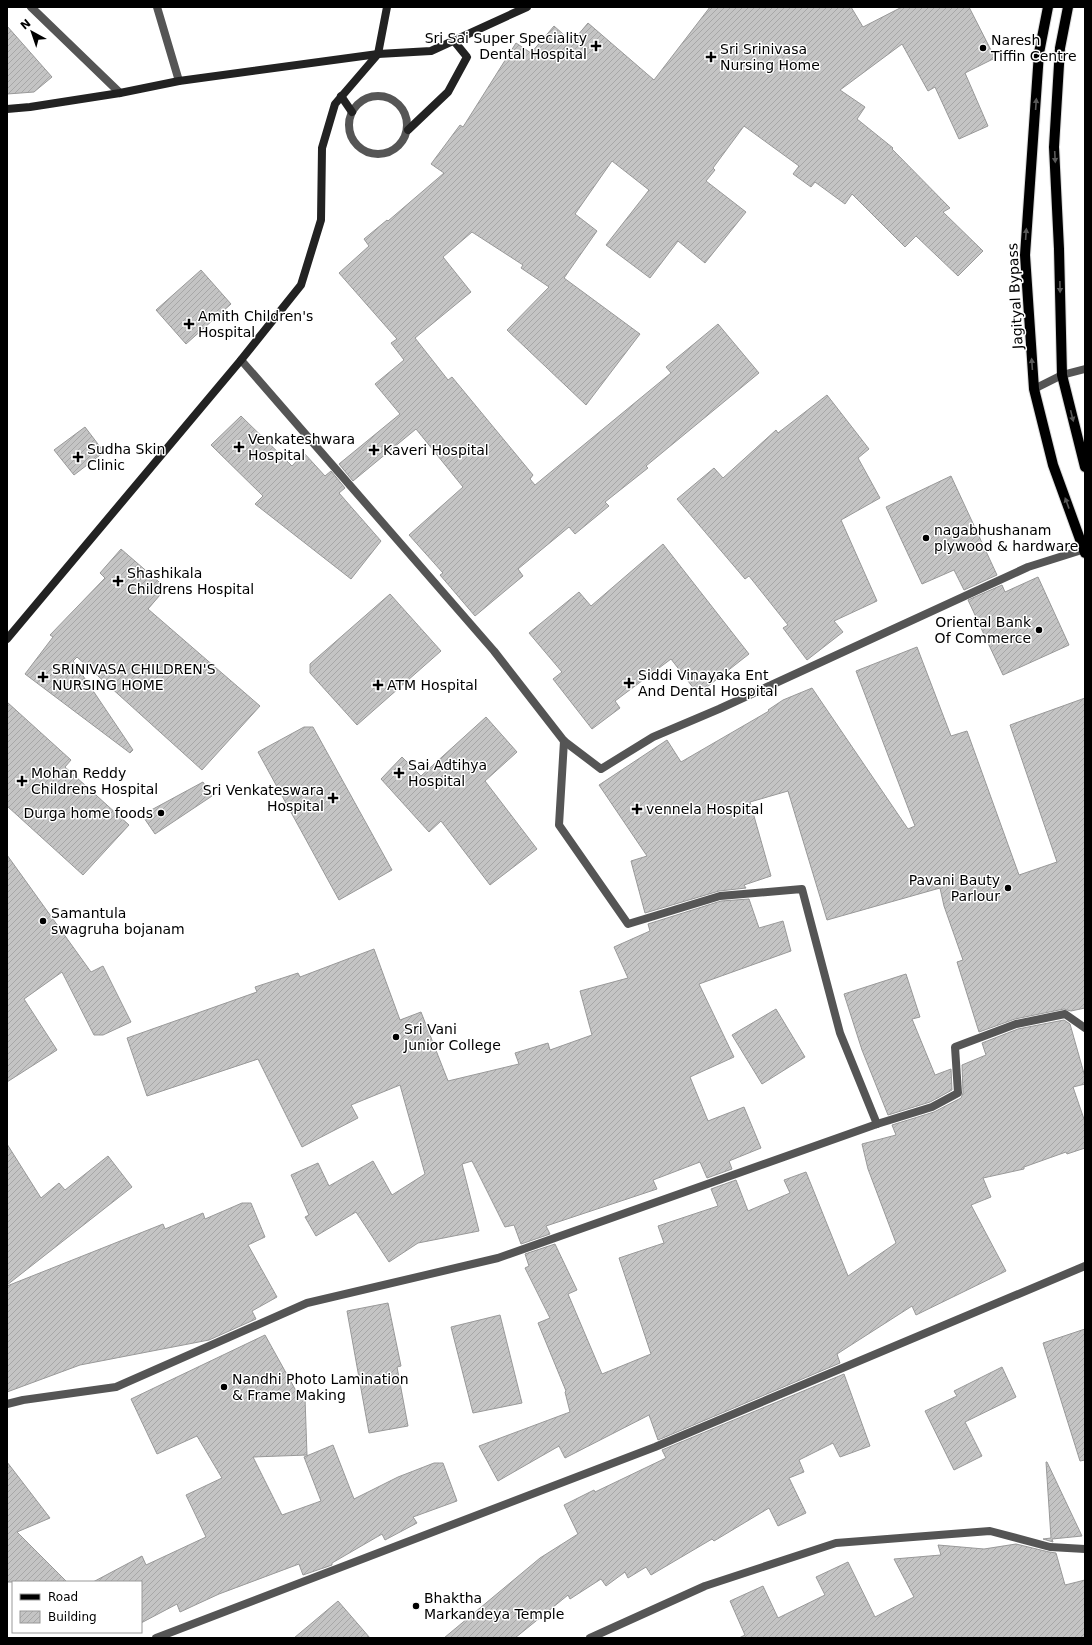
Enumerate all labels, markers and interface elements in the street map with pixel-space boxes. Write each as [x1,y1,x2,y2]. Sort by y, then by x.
north arrow [12,12,52,52]
text: N [18,17,34,33]
place label: Sri Sai Super Speciality Dental Hospital [425,30,587,62]
place label: Naresh Tiffin Centre [990,32,1077,64]
marker: Sri Sai Super Speciality Dental Hospital [590,40,602,52]
place label: Sri Srinivasa Nursing Home [720,41,820,73]
marker: Naresh Tiffin Centre [978,43,988,53]
marker: Sri Srinivasa Nursing Home [705,51,717,63]
one-way arrow [1032,98,1039,110]
one-way arrow [1052,151,1058,164]
one-way arrow [1023,228,1030,240]
street label: Jagityal Bypass [1004,243,1026,350]
one-way arrow [1057,281,1063,294]
place label: Amith Children's Hospital [198,308,313,340]
marker: Amith Children's Hospital [183,318,195,330]
one-way arrow [1029,358,1036,370]
one-way arrow [1070,410,1076,422]
place label: Venkateshwara Hospital [248,431,355,463]
place label: Sudha Skin Clinic [87,441,165,473]
marker: Venkateshwara Hospital [233,441,245,453]
place label: Kaveri Hospital [383,442,489,458]
marker: Kaveri Hospital [368,444,380,456]
marker: Sudha Skin Clinic [72,451,84,463]
one-way arrow [1063,496,1069,508]
place label: nagabhushanam plywood & hardware [934,522,1078,554]
marker: nagabhushanam plywood & hardware [921,533,931,543]
place label: Shashikala Childrens Hospital [127,565,254,597]
marker: Shashikala Childrens Hospital [112,575,124,587]
place label: Oriental Bank Of Commerce [935,614,1032,646]
marker: Oriental Bank Of Commerce [1034,625,1044,635]
place label: SRINIVASA CHILDREN'S NURSING HOME [52,661,216,693]
place label: Siddi Vinayaka Ent And Dental Hospital [638,667,778,699]
marker: SRINIVASA CHILDREN'S NURSING HOME [37,671,49,683]
place label: ATM Hospital [387,677,478,693]
marker: Siddi Vinayaka Ent And Dental Hospital [623,677,635,689]
marker: ATM Hospital [372,679,384,691]
place label: Sai Adtihya Hospital [408,757,487,789]
place label: Mohan Reddy Childrens Hospital [31,765,158,797]
marker: Sai Adtihya Hospital [393,767,405,779]
marker: Mohan Reddy Childrens Hospital [16,775,28,787]
place label: Sri Venkateswara Hospital [203,782,324,814]
marker: Sri Venkateswara Hospital [327,792,339,804]
place label: vennela Hospital [646,801,763,817]
marker: vennela Hospital [631,803,643,815]
place label: Durga home foods [24,805,153,821]
marker: Durga home foods [156,808,166,818]
place label: Pavani Bauty Parlour [909,872,1000,904]
marker: Pavani Bauty Parlour [1003,883,1013,893]
place label: Samantula swagruha bojanam [51,905,185,937]
marker: Samantula swagruha bojanam [38,916,48,926]
place label: Sri Vani Junior College [403,1021,501,1053]
marker: Sri Vani Junior College [391,1032,401,1042]
place label: Nandhi Photo Lamination & Frame Making [232,1371,409,1403]
marker: Nandhi Photo Lamination & Frame Making [219,1382,229,1392]
legend [12,1581,142,1633]
text: Road [48,1590,78,1604]
place label: Bhaktha Markandeya Temple [424,1590,564,1622]
marker: Bhaktha Markandeya Temple [411,1601,421,1611]
text: Building [48,1610,97,1624]

